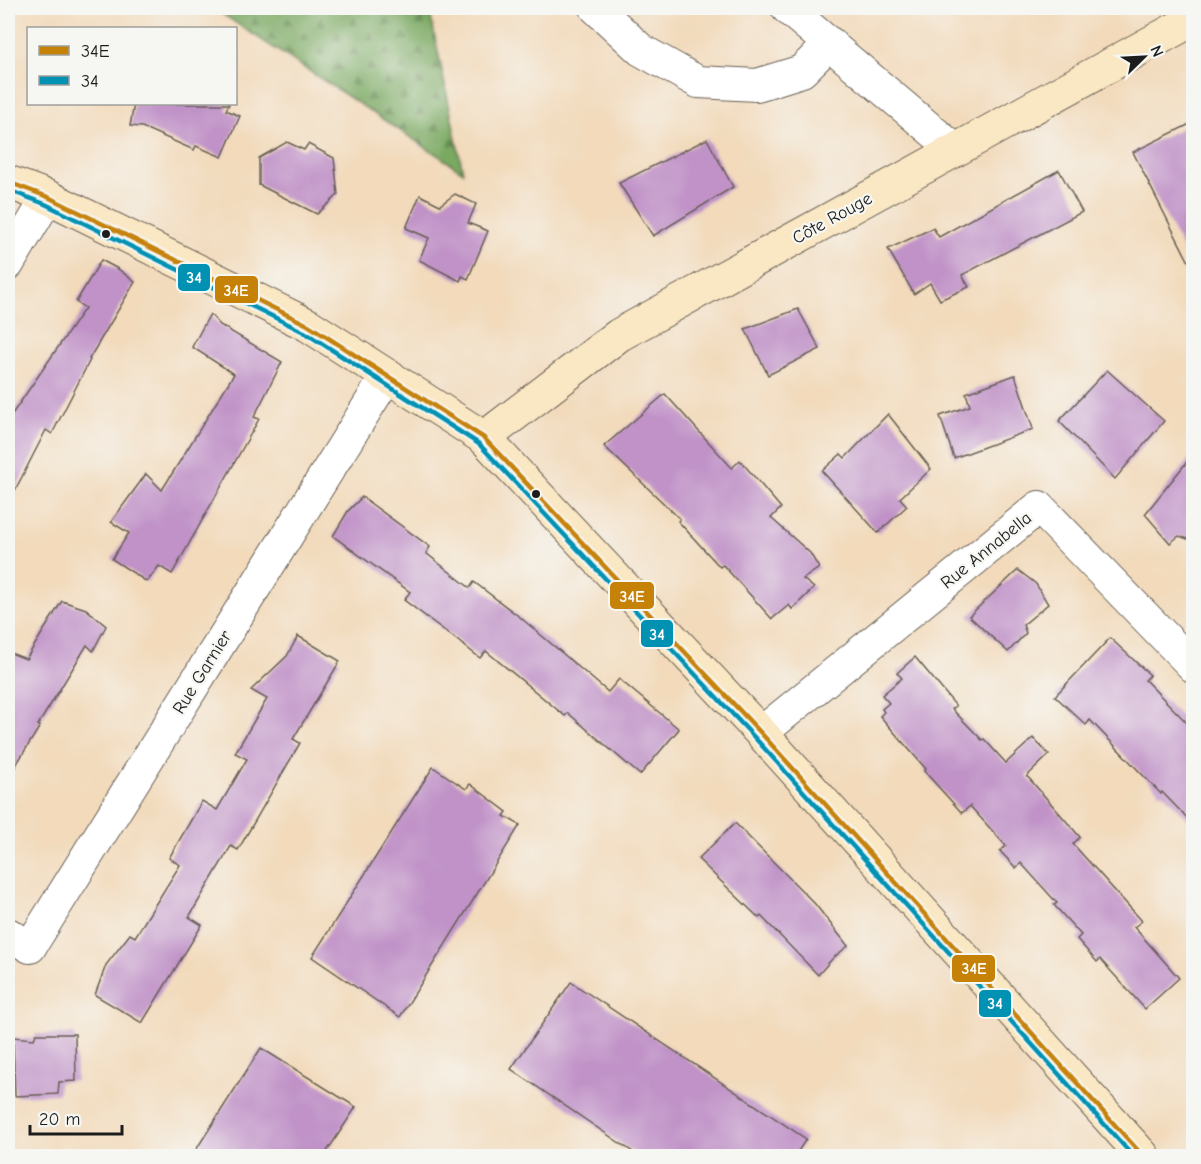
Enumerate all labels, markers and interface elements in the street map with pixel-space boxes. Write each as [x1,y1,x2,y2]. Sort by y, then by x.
legend [27,27,237,105]
north arrow [1114,27,1174,87]
text: 34E [81,41,110,62]
text: N [1146,43,1167,60]
text: 34 [81,71,99,92]
street label: Côte Rouge [789,188,876,249]
unlabelled marker [100,228,112,240]
line badge: 34 [177,263,211,292]
text: 34 [186,269,202,287]
line badge: 34E [214,275,259,304]
text: 34E [224,282,249,300]
unlabelled marker [530,488,542,500]
street label: Rue Annabella [937,507,1036,593]
line badge: 34E [609,581,655,610]
text: 34E [620,588,645,606]
line badge: 34 [640,619,674,648]
street label: Rue Garnier [168,626,237,718]
text: 34 [649,626,665,644]
line badge: 34E [951,954,996,983]
text: 34E [962,960,987,978]
line badge: 34 [978,989,1012,1018]
text: 34 [987,995,1003,1013]
scale bar [30,1098,122,1136]
text: 20 m [39,1109,80,1130]

